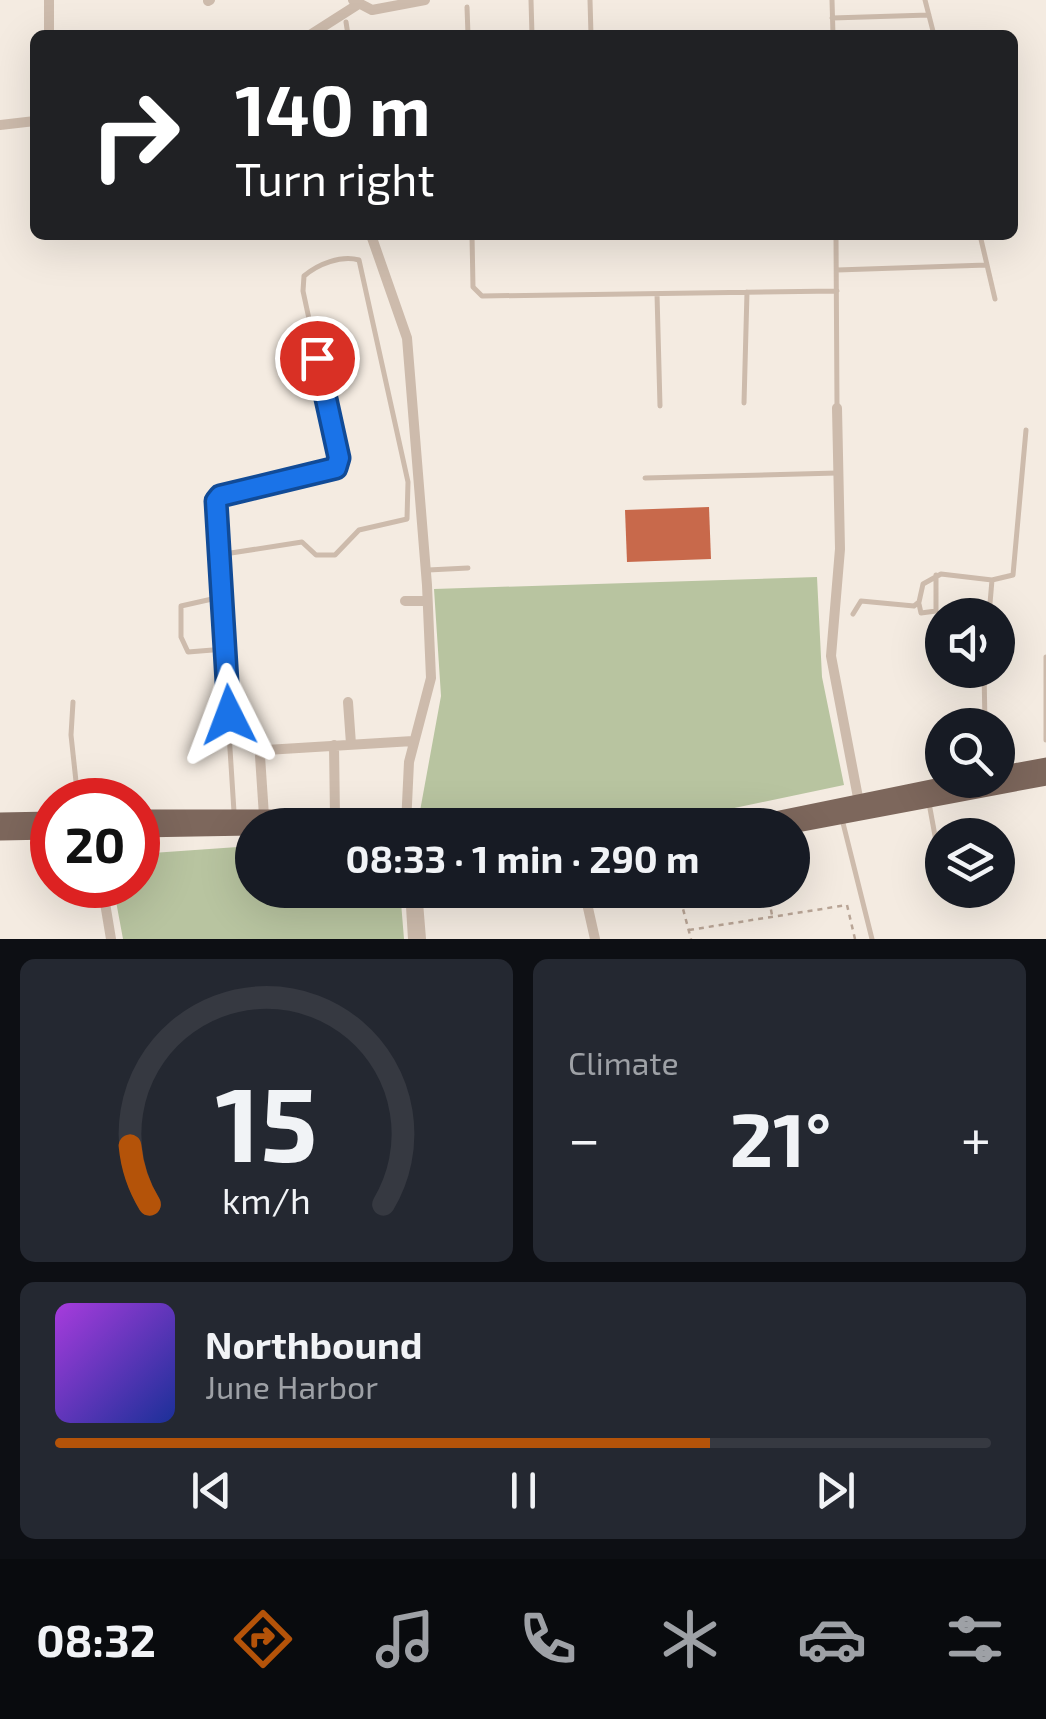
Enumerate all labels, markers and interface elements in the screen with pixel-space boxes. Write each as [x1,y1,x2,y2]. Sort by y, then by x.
text: 140 m [235,66,431,150]
icon: right [70,70,200,200]
text: Turn right [235,151,435,205]
pin [275,316,360,401]
icon: arrive [290,331,345,386]
map controls [925,598,1015,908]
button: sound [925,598,1015,688]
position arrow [177,663,281,767]
button: search [925,708,1015,798]
speed limit sign: 20 [30,778,160,908]
button: layers [925,818,1015,908]
text: 08:33 · 1 min · 290 m [345,835,700,881]
text: Climate [568,1043,679,1081]
text: 15 [215,1058,318,1183]
text: 21° [730,1092,831,1182]
text: − [568,1104,600,1170]
text: + [961,1104,991,1170]
text: km/h [222,1178,311,1221]
text: Northbound [205,1321,423,1367]
text: June Harbor [205,1367,378,1405]
icon: previous [184,1463,239,1518]
icon: pause [496,1463,551,1518]
icon: next [808,1463,863,1518]
icon: directions [228,1604,298,1674]
icon: music [370,1604,440,1674]
icon: phone [513,1604,583,1674]
icon: climate [655,1604,725,1674]
icon: car [797,1604,867,1674]
icon: filters [940,1604,1010,1674]
text: 08:32 [36,1612,156,1666]

